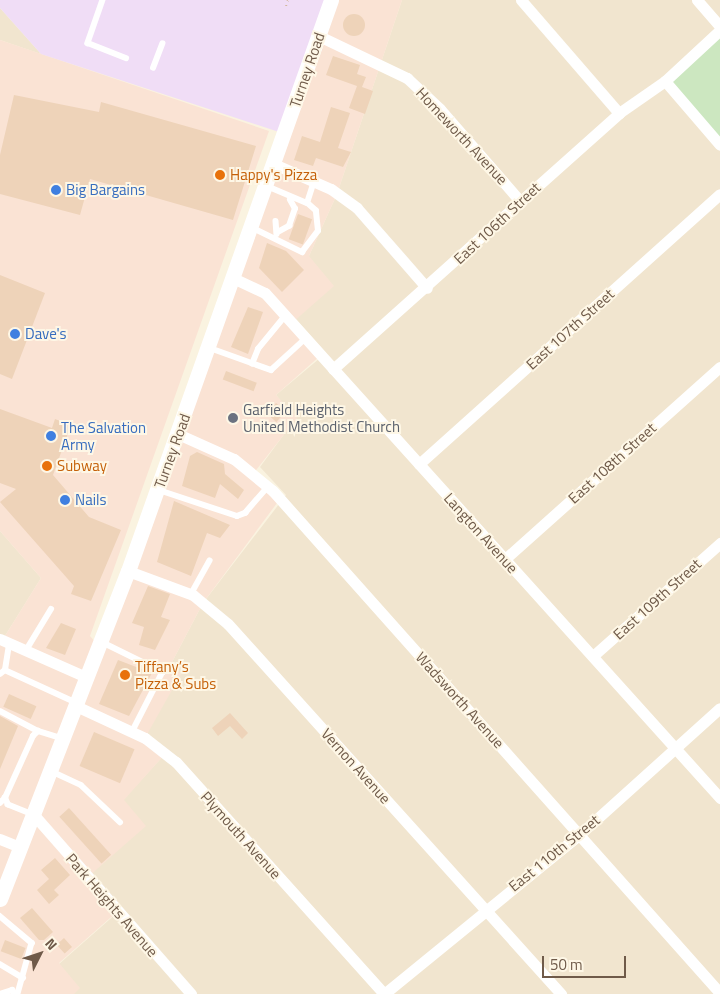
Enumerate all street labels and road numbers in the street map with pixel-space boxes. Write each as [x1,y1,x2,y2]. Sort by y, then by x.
street label: Turney Road [286,30,328,110]
street label: Homeworth Avenue [412,84,512,188]
street label: East 106th Street [450,178,544,268]
street label: East 107th Street [522,285,618,373]
street label: Turney Road [150,411,194,491]
street label: East 108th Street [564,419,660,507]
street label: Langton Avenue [440,489,522,577]
street label: East 109th Street [609,555,705,643]
street label: Wadsworth Avenue [412,648,508,752]
street label: Vernon Avenue [317,725,395,807]
street label: Plymouth Avenue [197,788,285,882]
street label: East 110th Street [505,811,603,895]
street label: Park Heights Avenue [62,850,162,960]

